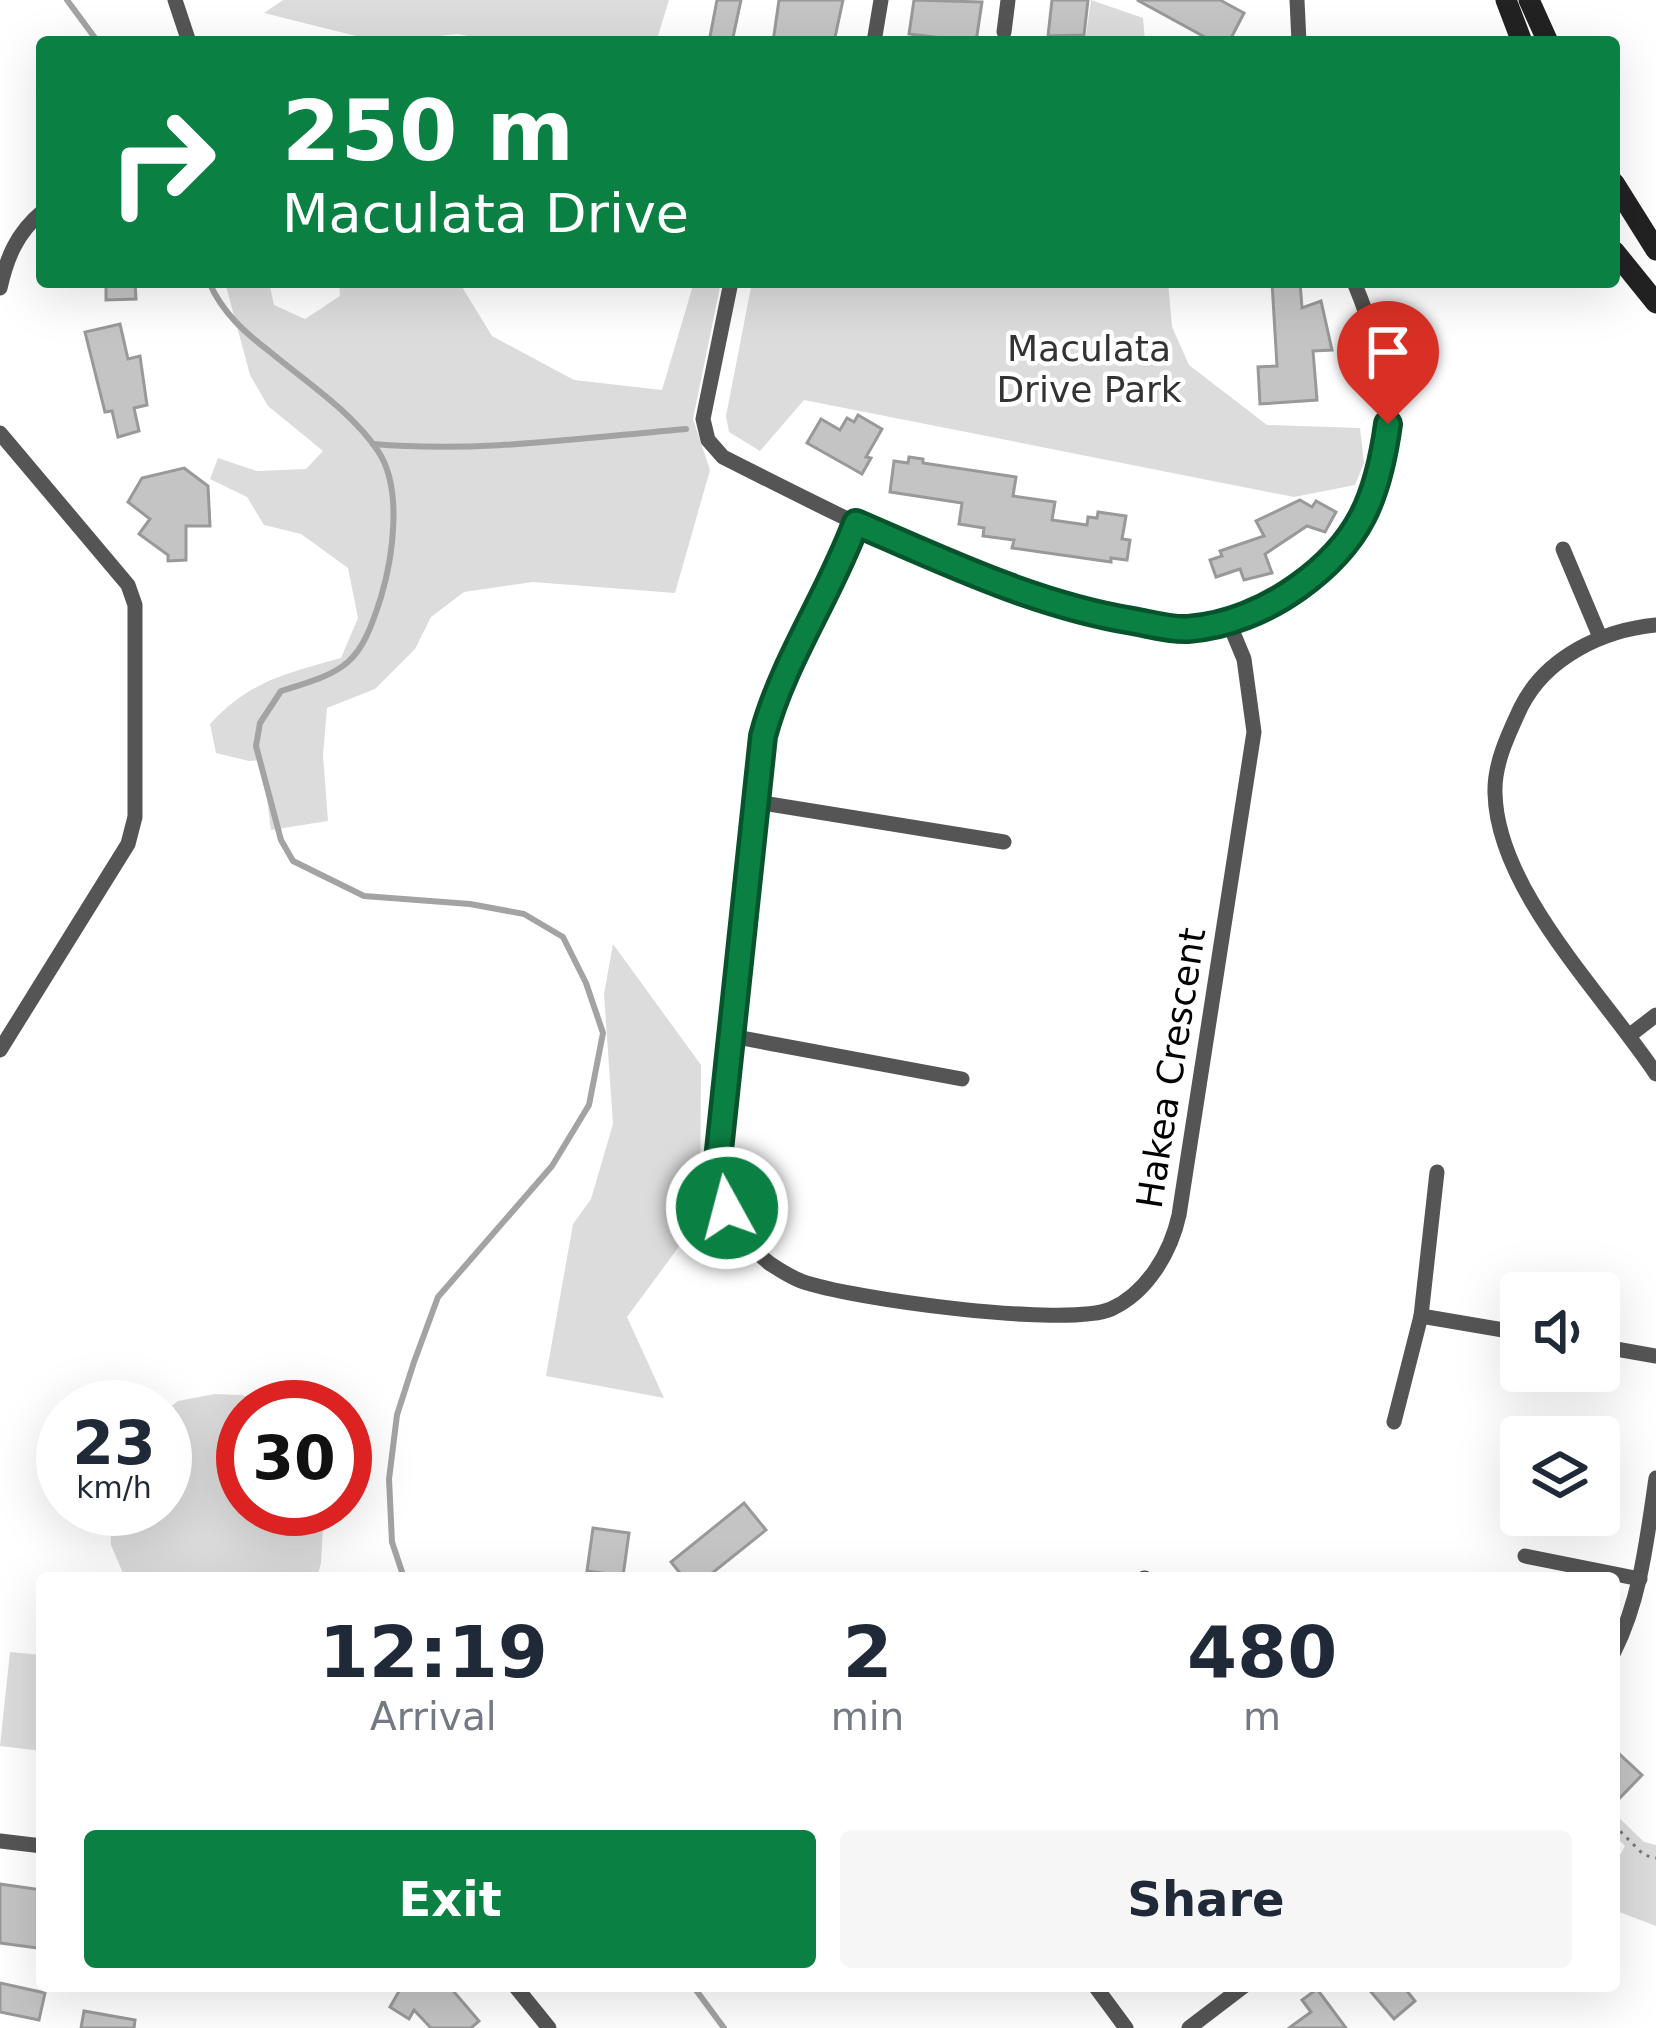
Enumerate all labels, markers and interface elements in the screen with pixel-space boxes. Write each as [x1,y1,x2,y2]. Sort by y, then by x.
text: 250 m [282,82,574,180]
icon: right [84,84,240,240]
text: Maculata Drive [282,182,689,245]
pin [1337,301,1439,424]
icon: arrive [1355,319,1421,385]
park label: Maculata Drive Park [996,328,1182,410]
street label: Hakea Crescent [1129,925,1213,1211]
position arrow [664,1145,790,1271]
map controls [1500,1272,1620,1536]
button: sound [1500,1272,1620,1392]
speed limit sign: 30 [216,1380,372,1536]
text: 23 [72,1408,156,1478]
button: layers [1500,1416,1620,1536]
text: km/h [76,1470,152,1505]
text: 12:19 [319,1610,548,1694]
text: 2 [842,1610,892,1694]
text: 480 [1187,1610,1337,1694]
text: Arrival [370,1694,497,1739]
text: min [831,1694,904,1739]
text: m [1243,1694,1281,1739]
button: Exit [84,1830,816,1968]
button: Share [840,1830,1572,1968]

